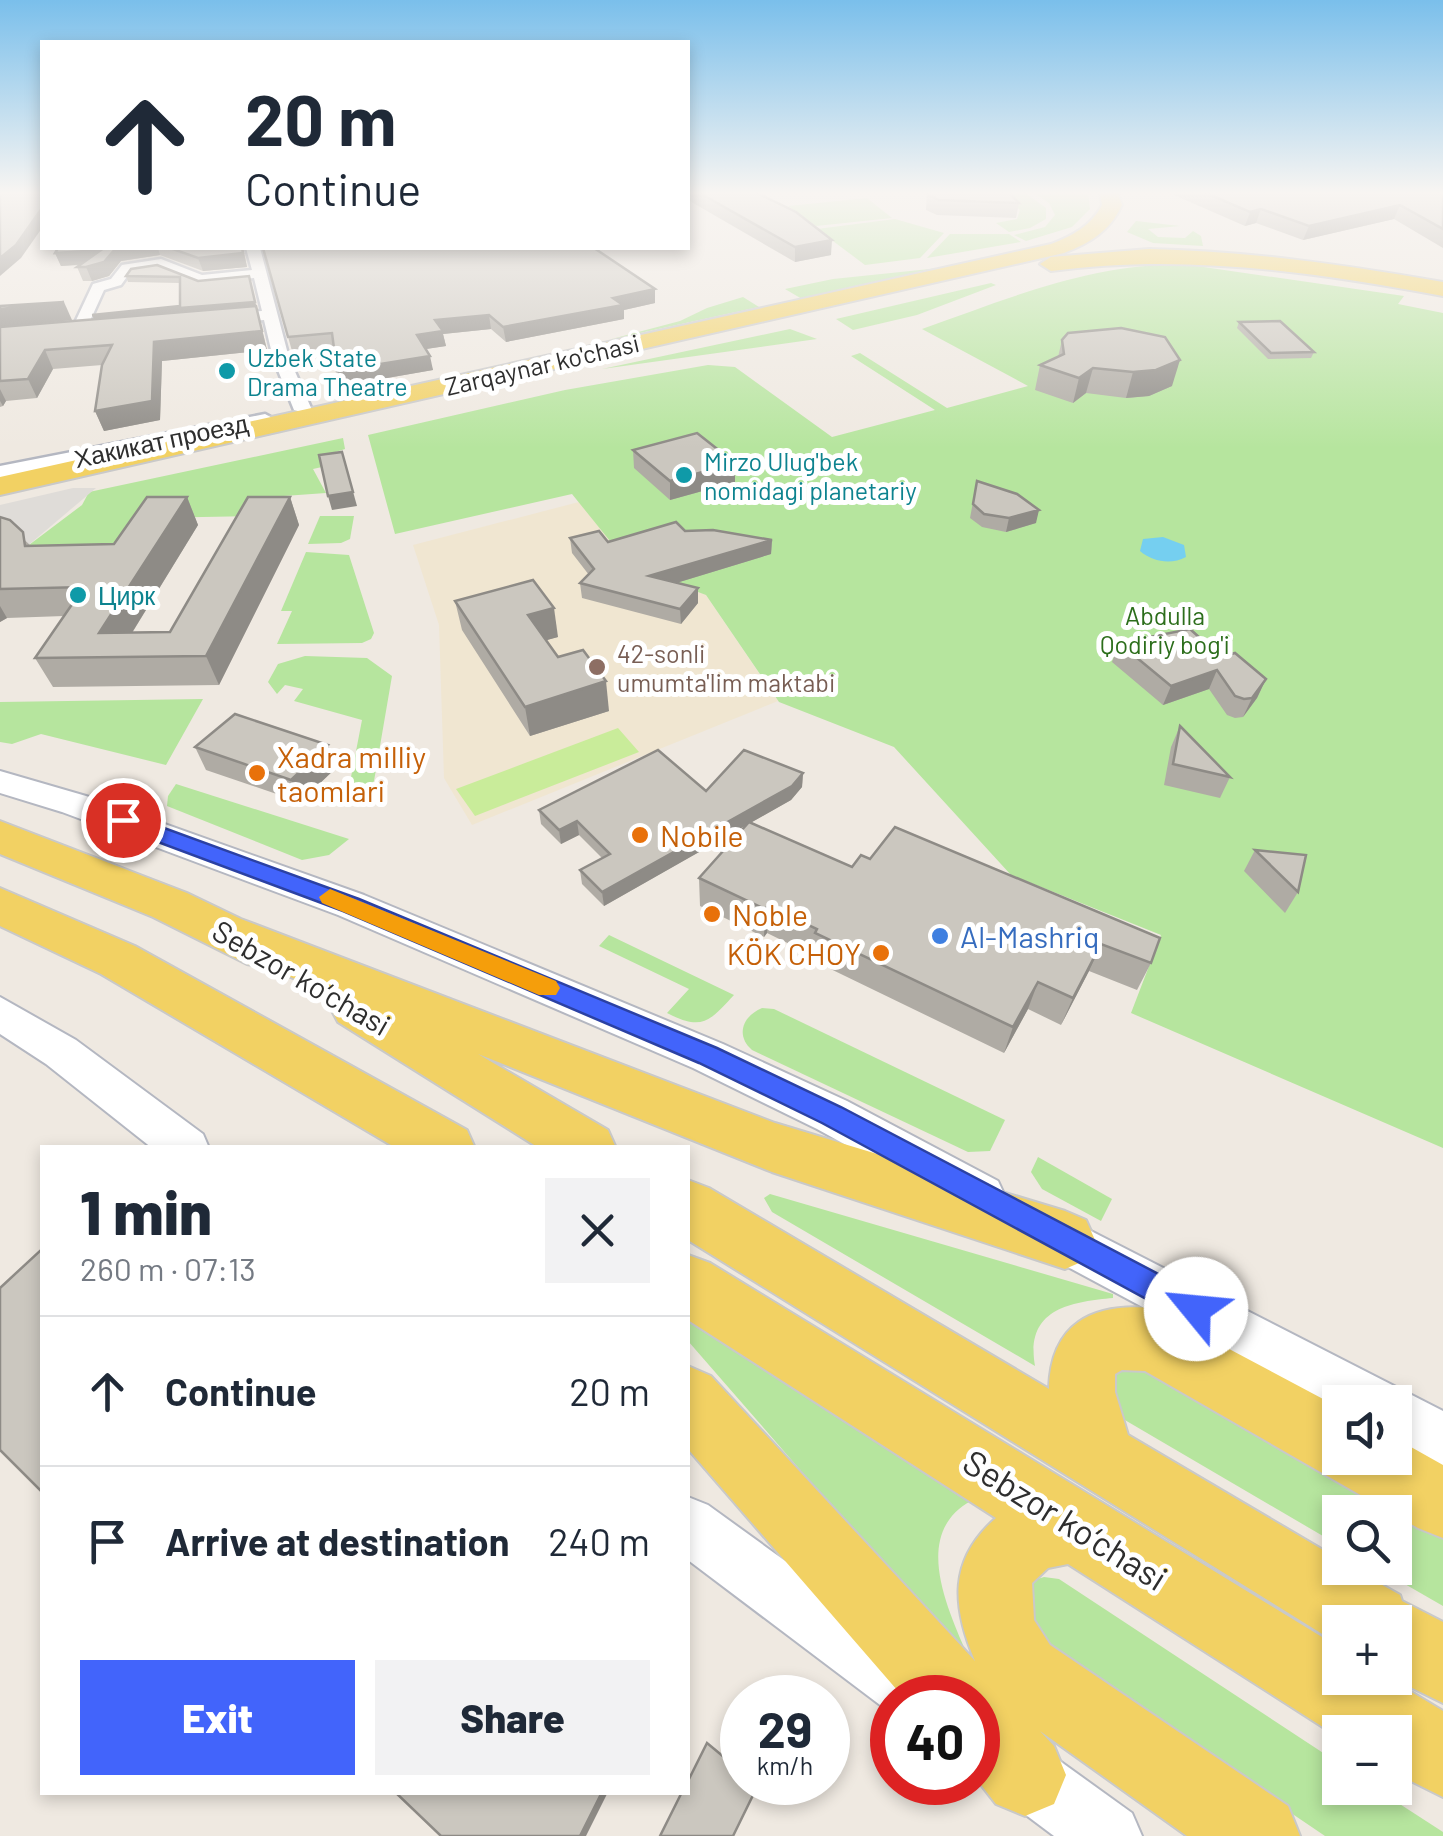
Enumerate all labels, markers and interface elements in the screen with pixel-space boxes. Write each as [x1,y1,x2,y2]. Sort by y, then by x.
text: 20 m [245,76,397,160]
icon: ahead [80,80,210,210]
text: Continue [245,161,421,215]
street label: Zarqaynar ko'chasi [442,327,642,401]
place label: Uzbek State Drama Theatre [247,342,408,401]
marker: Uzbek State Drama Theatre [216,360,238,382]
street label: Хакикат проезд [71,407,251,473]
place label: Mirzo Ulug'bek nomidagi planetariy [704,446,917,505]
marker: Mirzo Ulug'bek nomidagi planetariy [673,464,695,486]
place label: Цирк [98,580,156,610]
marker: Цирк [67,584,89,606]
park label: Abdulla Qodiriy bog'i [1100,600,1230,659]
place label: 42-sonli umumta'lim maktabi [617,638,835,697]
marker: 42-sonli umumta'lim maktabi [586,656,608,678]
place label: Xadra milliy taomlari [277,738,426,808]
marker: Xadra milliy taomlari [246,762,268,784]
pin [81,778,166,863]
icon: arrive [96,793,151,848]
place label: Nobile [660,817,744,853]
marker: Nobile [629,824,651,846]
place label: Noble [732,896,808,932]
marker: Noble [701,903,723,925]
street label: Sebzor ko‘chasi [207,912,397,1042]
place label: Al-Mashriq [960,918,1099,954]
marker: Al-Mashriq [929,925,951,947]
place label: KÖK CHOY [727,935,861,971]
marker: KÖK CHOY [870,942,892,964]
text: 1 min [80,1175,212,1247]
button: close [545,1178,650,1283]
text: 260 m · 07:13 [80,1249,256,1287]
position arrow [1144,1257,1248,1361]
icon: ahead [80,1364,135,1419]
text: Continue [165,1368,316,1414]
text: 20 m [569,1368,650,1414]
map controls [1322,1385,1412,1805]
button: sound [1322,1385,1412,1475]
street label: Sebzor ko‘chasi [956,1440,1176,1598]
button: search [1322,1495,1412,1585]
icon: arrive [80,1514,135,1569]
text: Arrive at destination [165,1518,510,1564]
text: 240 m [548,1518,650,1564]
button: + [1322,1605,1412,1695]
button: Exit [80,1660,355,1775]
button: Share [375,1660,650,1775]
speed limit sign: 40 [870,1675,1000,1805]
text: 29 [758,1698,812,1758]
button: − [1322,1715,1412,1805]
text: km/h [757,1750,813,1780]

